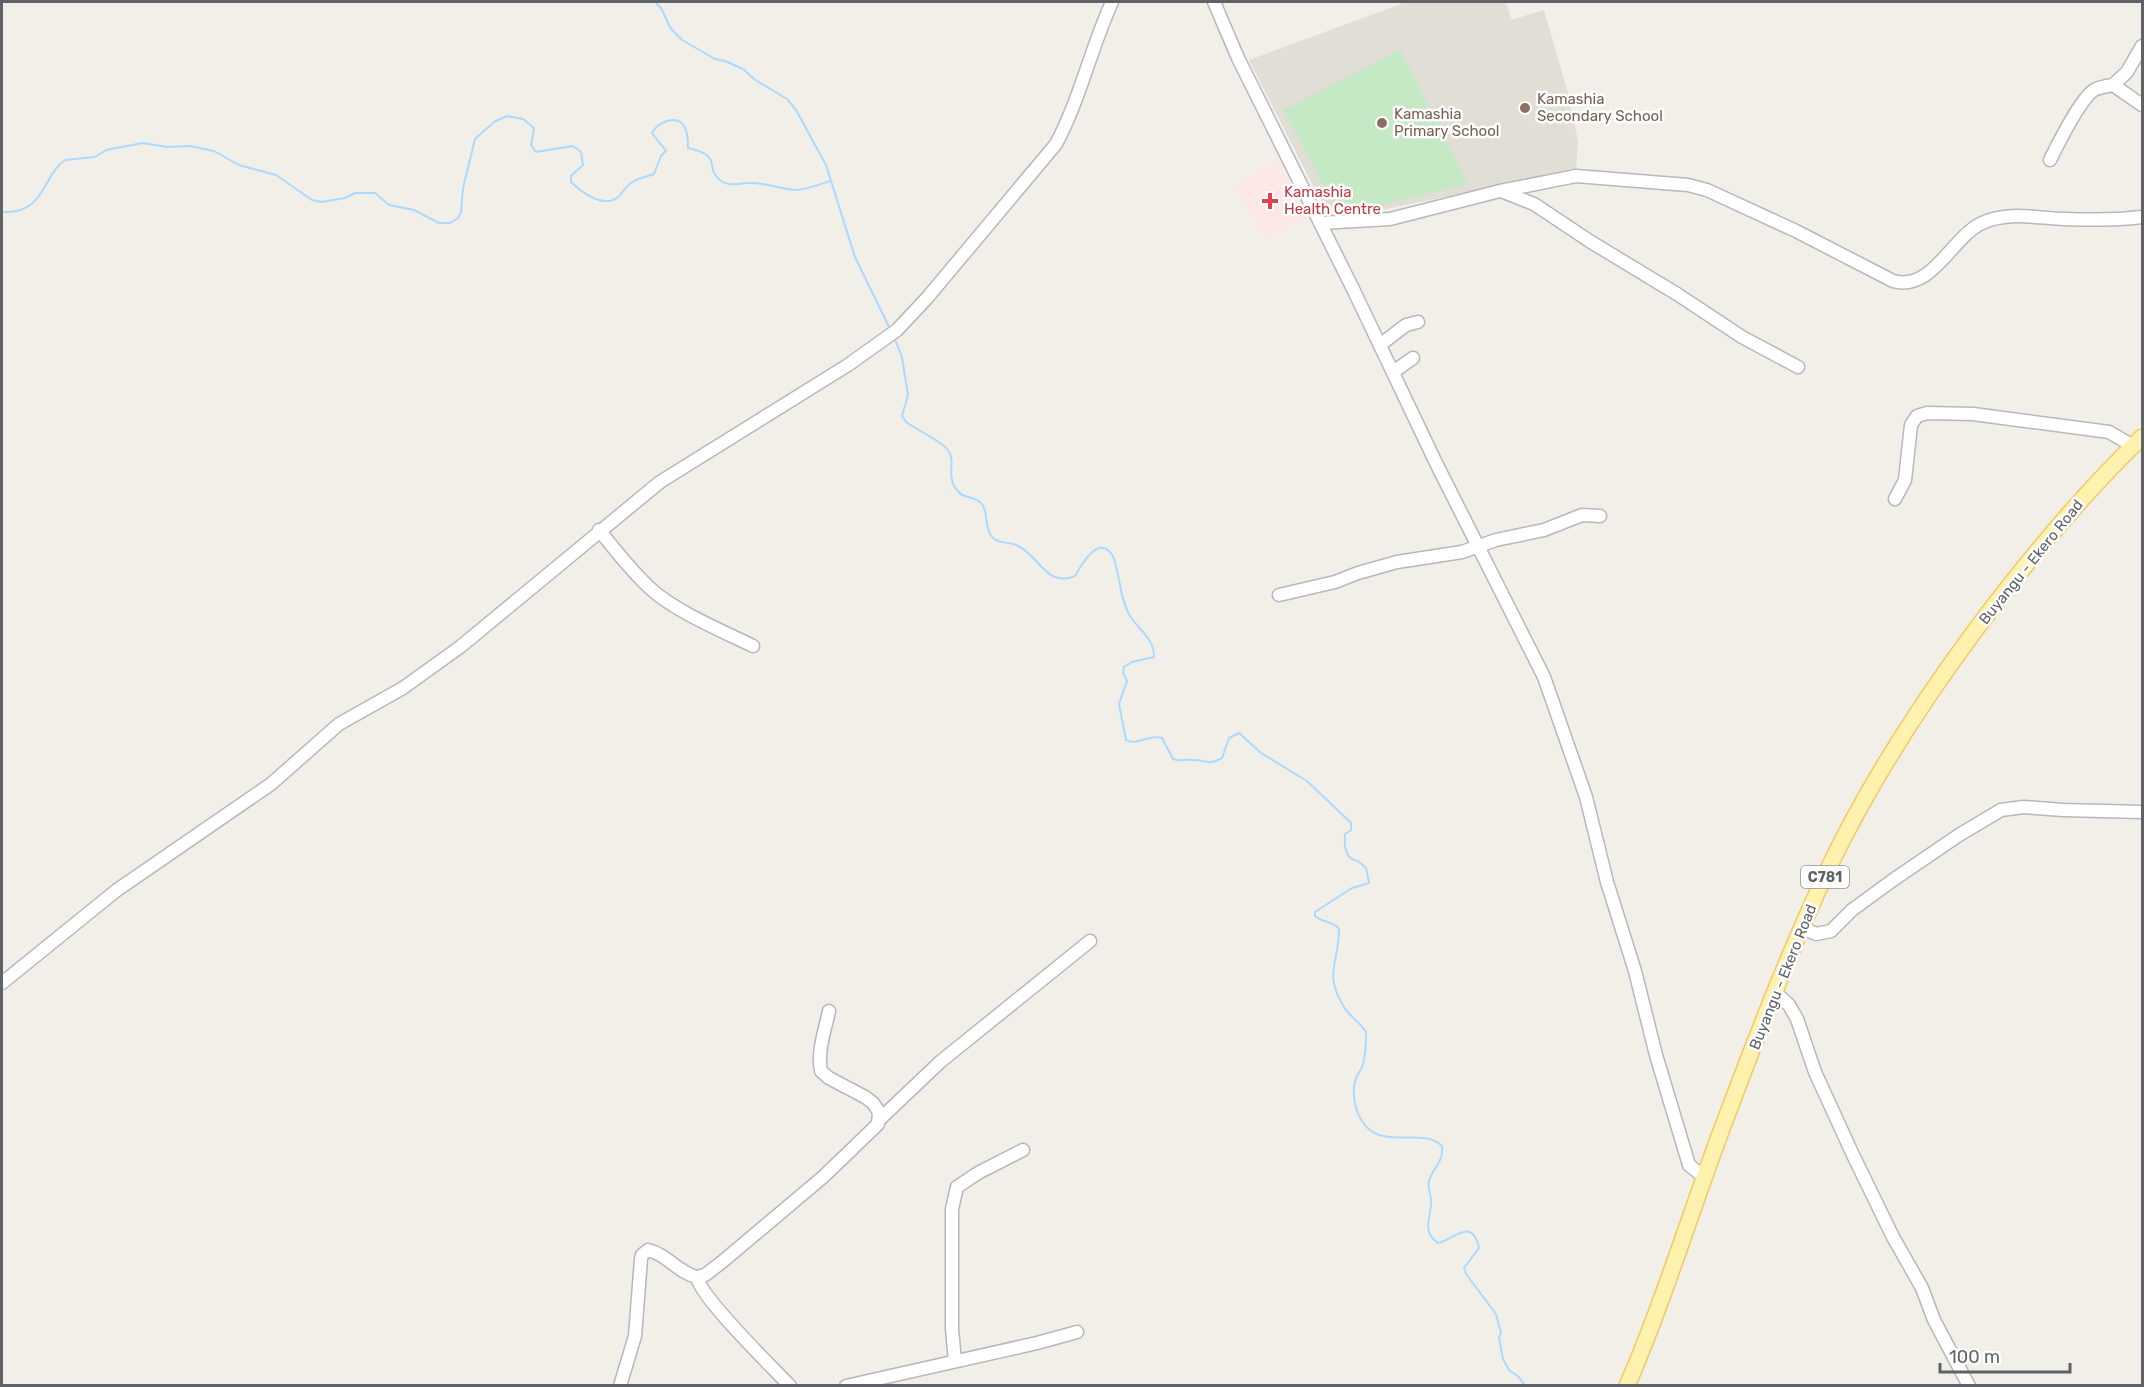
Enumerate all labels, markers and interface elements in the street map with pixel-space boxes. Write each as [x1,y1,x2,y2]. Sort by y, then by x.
place label: Kamashia Secondary School [1537,90,1663,125]
marker: Kamashia Secondary School [1518,101,1532,115]
place label: Kamashia Primary School [1394,105,1499,140]
marker: Kamashia Primary School [1375,116,1389,130]
place label: Kamashia Health Centre [1284,183,1381,218]
marker: Kamashia Health Centre [1261,192,1279,210]
street label: Buyangu - Ekero Road [1975,496,2087,628]
road number: C781 [1801,866,1849,888]
street label: Buyangu - Ekero Road [1746,902,1820,1052]
scale bar [1940,1336,2070,1374]
text: 100 m [1949,1346,2000,1368]

